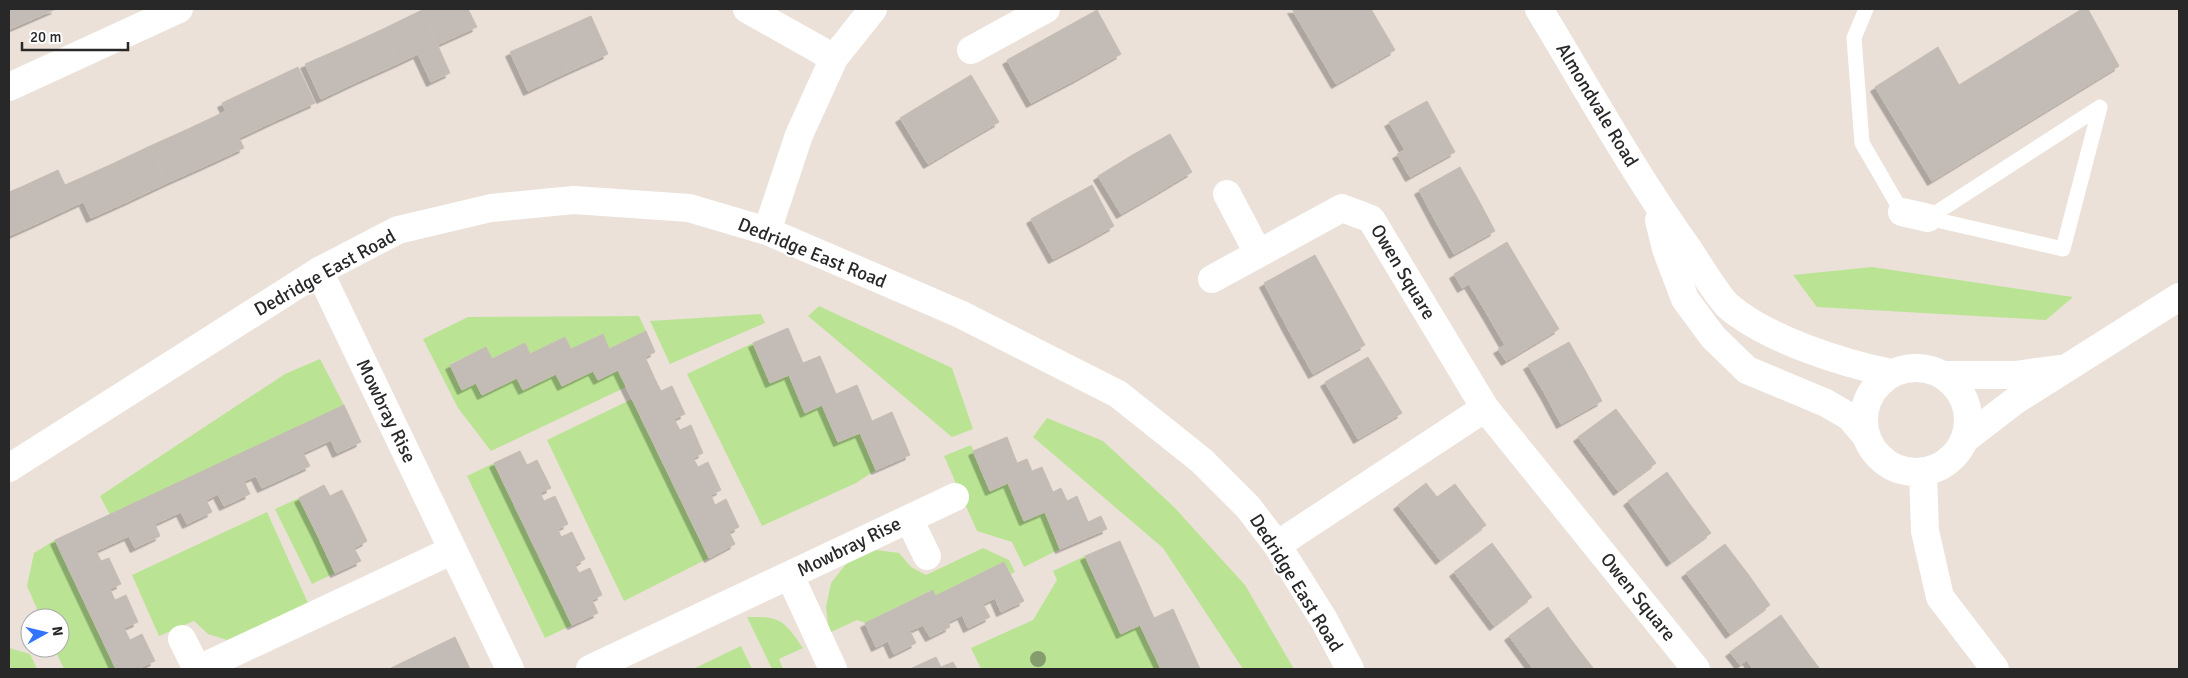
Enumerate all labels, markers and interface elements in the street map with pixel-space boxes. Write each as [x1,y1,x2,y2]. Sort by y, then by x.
scale bar [22,20,129,52]
text: 20 m [30,28,61,46]
street label: Almondvale Road [1551,39,1643,171]
street label: Dedridge East Road [734,212,890,294]
street label: Owen Square [1365,220,1441,324]
street label: Dedridge East Road [250,224,400,322]
street label: Mowbray Rise [351,355,421,467]
street label: Dedridge East Road [1244,510,1348,656]
street label: Mowbray Rise [793,512,905,582]
street label: Owen Square [1595,548,1681,646]
north arrow [20,608,70,658]
text: N [48,625,66,637]

